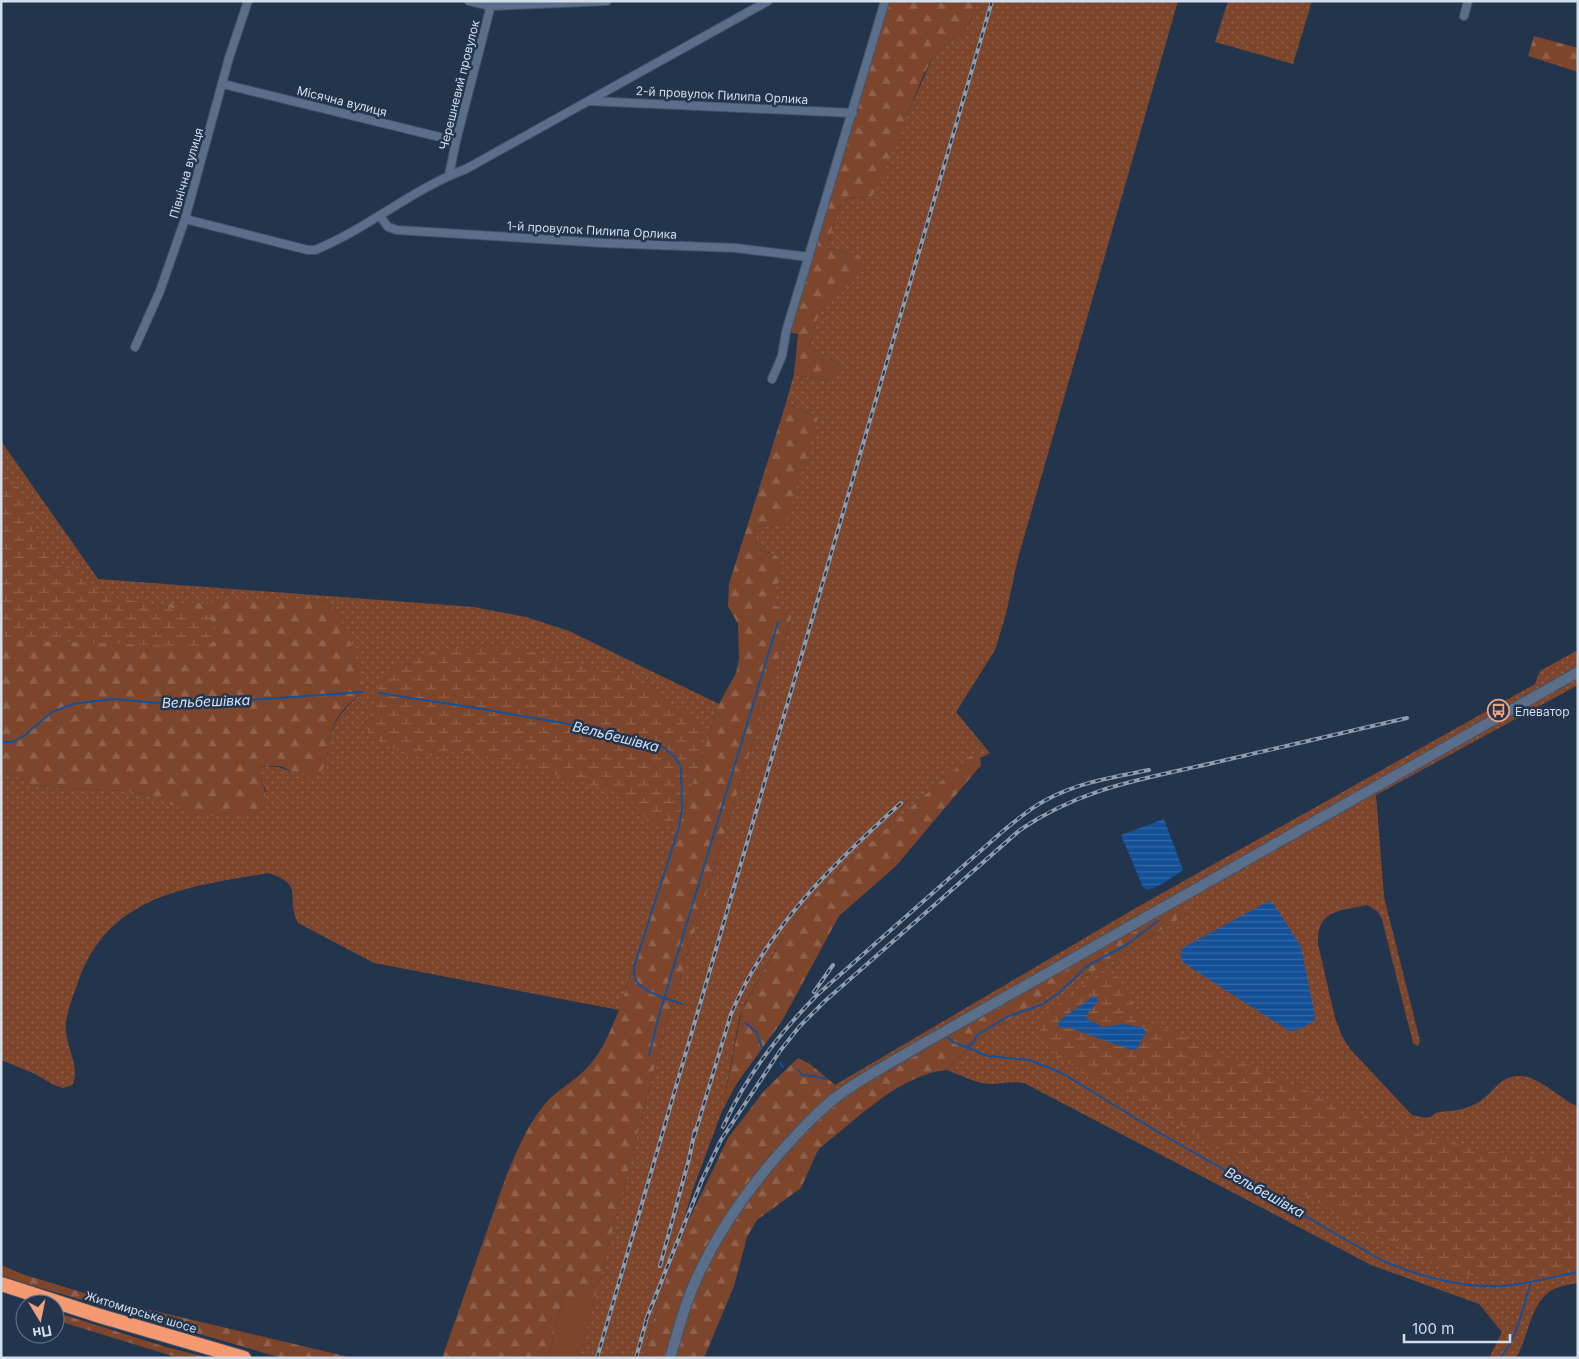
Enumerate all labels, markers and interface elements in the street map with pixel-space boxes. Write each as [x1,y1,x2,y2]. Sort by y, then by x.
street label: Черешневий провулок [436,18,483,151]
street label: Місячна вулиця [295,83,389,119]
street label: 2-й провулок Пилипа Орлика [635,83,809,107]
street label: Північна вулиця [166,126,206,220]
street label: 1-й провулок Пилипа Орлика [507,218,677,242]
water label: Вельбешівка [161,691,251,711]
bus stop icon: Елеватор [1487,699,1511,723]
place label: Елеватор [1515,704,1570,719]
water label: Вельбешівка [571,717,661,755]
water label: Вельбешівка [1222,1163,1308,1221]
street label: Житомирське шосе [83,1288,199,1336]
north arrow [15,1294,65,1344]
scale bar [1404,1312,1510,1344]
text: 100 m [1412,1319,1454,1338]
text: Пн [31,1322,53,1342]

